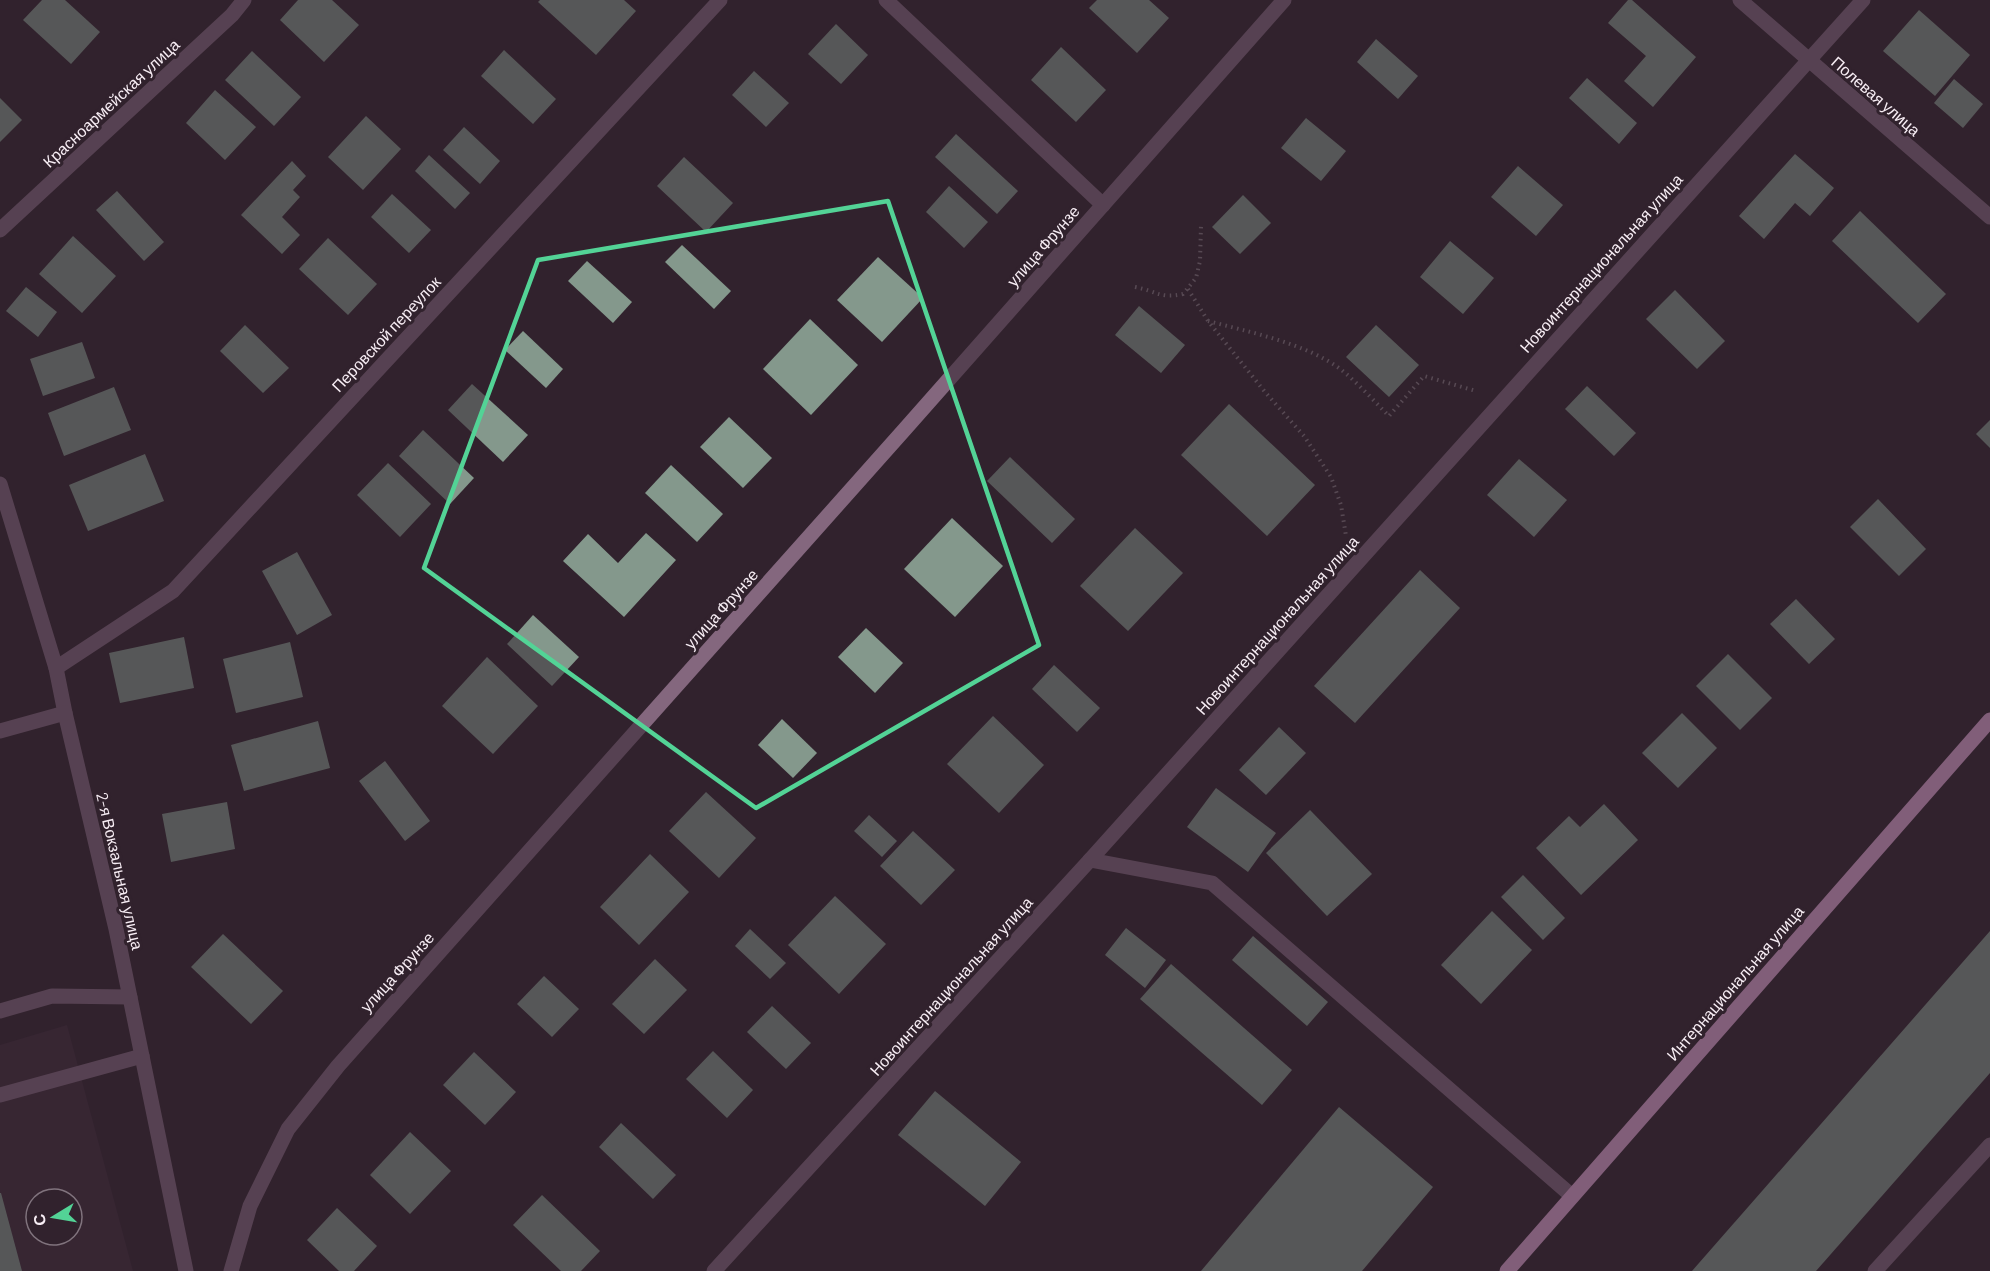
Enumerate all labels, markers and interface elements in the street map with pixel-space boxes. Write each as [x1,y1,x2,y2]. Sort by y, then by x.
street label: Красноармейская улица [39,34,183,171]
street label: Полевая улица [1828,52,1925,139]
street label: Новоинтернациональная улица [1515,169,1686,356]
street label: улица Фрунзе [1002,201,1083,290]
street label: Перовской переулок [327,271,445,395]
street label: Новоинтернациональная улица [1191,531,1362,718]
street label: улица Фрунзе [680,565,762,653]
street label: 2-я Вокзальная улица [93,790,148,952]
street label: Новоинтернациональная улица [865,892,1036,1079]
street label: Интернациональная улица [1662,901,1807,1064]
street label: улица Фрунзе [356,928,438,1016]
north arrow [24,1187,84,1247]
text: С [28,1212,49,1227]

